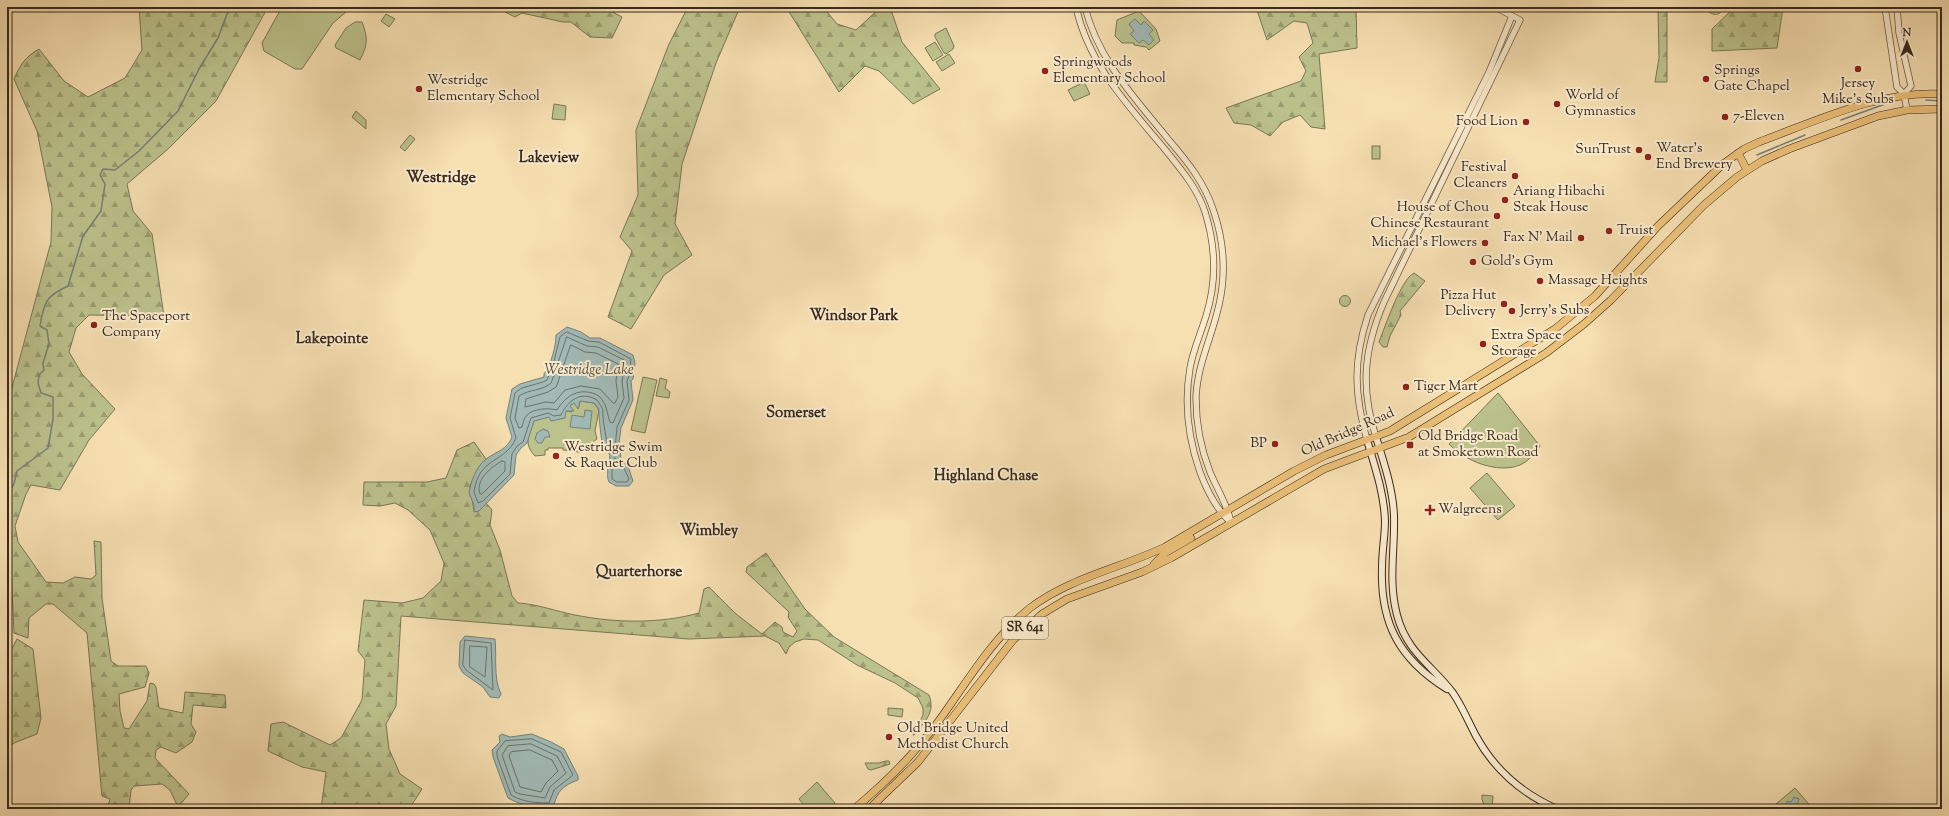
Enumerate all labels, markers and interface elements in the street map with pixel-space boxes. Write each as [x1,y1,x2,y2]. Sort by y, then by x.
north arrow [1887,22,1927,62]
text: N [1902,25,1912,41]
place label: Springwoods Elementary School [1053,53,1166,89]
place label: Springs Gate Chapel [1714,61,1790,97]
marker: Jersey Mike's Subs [1853,64,1863,74]
marker: Springwoods Elementary School [1040,66,1050,76]
place label: Westridge Elementary School [427,71,540,107]
marker: Springs Gate Chapel [1701,74,1711,84]
place label: Jersey Mike's Subs [1822,74,1894,110]
marker: Westridge Elementary School [414,84,424,94]
place label: World of Gymnastics [1565,86,1636,122]
marker: World of Gymnastics [1552,99,1562,109]
place label: 7-Eleven [1733,107,1785,127]
place label: Food Lion [1456,112,1518,132]
marker: 7-Eleven [1720,112,1730,122]
marker: Food Lion [1521,117,1531,127]
place label: Water's End Brewery [1656,139,1733,175]
place label: SunTrust [1575,140,1631,160]
marker: SunTrust [1634,145,1644,155]
district label: Lakeview [519,148,580,169]
marker: Water's End Brewery [1643,152,1653,162]
place label: Festival Cleaners [1454,158,1507,194]
district label: Westridge [406,167,477,190]
marker: Festival Cleaners [1510,171,1520,181]
place label: Ariang Hibachi Steak House [1513,182,1605,218]
marker: Ariang Hibachi Steak House [1500,195,1510,205]
place label: House of Chou Chinese Restaurant [1370,198,1489,234]
marker: House of Chou Chinese Restaurant [1492,211,1502,221]
place label: Truist [1617,221,1653,241]
marker: Truist [1604,226,1614,236]
place label: Fax N’ Mail [1503,228,1573,248]
place label: Michael’s Flowers [1371,233,1477,253]
marker: Fax N’ Mail [1576,233,1586,243]
marker: Michael’s Flowers [1480,238,1490,248]
place label: Gold's Gym [1481,252,1554,272]
marker: Gold's Gym [1468,257,1478,267]
place label: Massage Heights [1548,271,1648,291]
marker: Massage Heights [1535,276,1545,286]
place label: Pizza Hut Delivery [1440,286,1496,322]
marker: Pizza Hut Delivery [1499,299,1509,309]
place label: Jerry's Subs [1519,301,1589,321]
district label: Windsor Park [810,306,899,327]
marker: Jerry's Subs [1507,306,1517,316]
place label: The Spaceport Company [102,307,190,343]
marker: The Spaceport Company [89,320,99,330]
place label: Extra Space Storage [1491,326,1562,362]
district label: Lakepointe [296,329,368,350]
marker: Extra Space Storage [1478,339,1488,349]
water label: Westridge Lake [544,360,634,381]
place label: Tiger Mart [1414,377,1478,397]
marker: Tiger Mart [1401,382,1411,392]
district label: Somerset [766,403,827,424]
street label: Old Bridge Road [1298,403,1398,462]
place label: Old Bridge Road at Smoketown Road [1418,427,1539,463]
place label: BP [1250,434,1267,454]
place label: Westridge Swim & Raquet Club [564,438,663,474]
marker: BP [1270,439,1280,449]
marker: Old Bridge Road at Smoketown Road [1405,440,1415,450]
marker: Westridge Swim & Raquet Club [551,451,561,461]
district label: Highland Chase [934,466,1038,487]
place label: Walgreens [1438,500,1502,520]
marker: Walgreens [1425,505,1435,515]
district label: Wimbley [680,521,739,542]
district label: Quarterhorse [596,562,682,583]
road number: SR 641 [1002,617,1048,639]
place label: Old Bridge United Methodist Church [897,719,1009,755]
marker: Old Bridge United Methodist Church [884,732,894,742]

